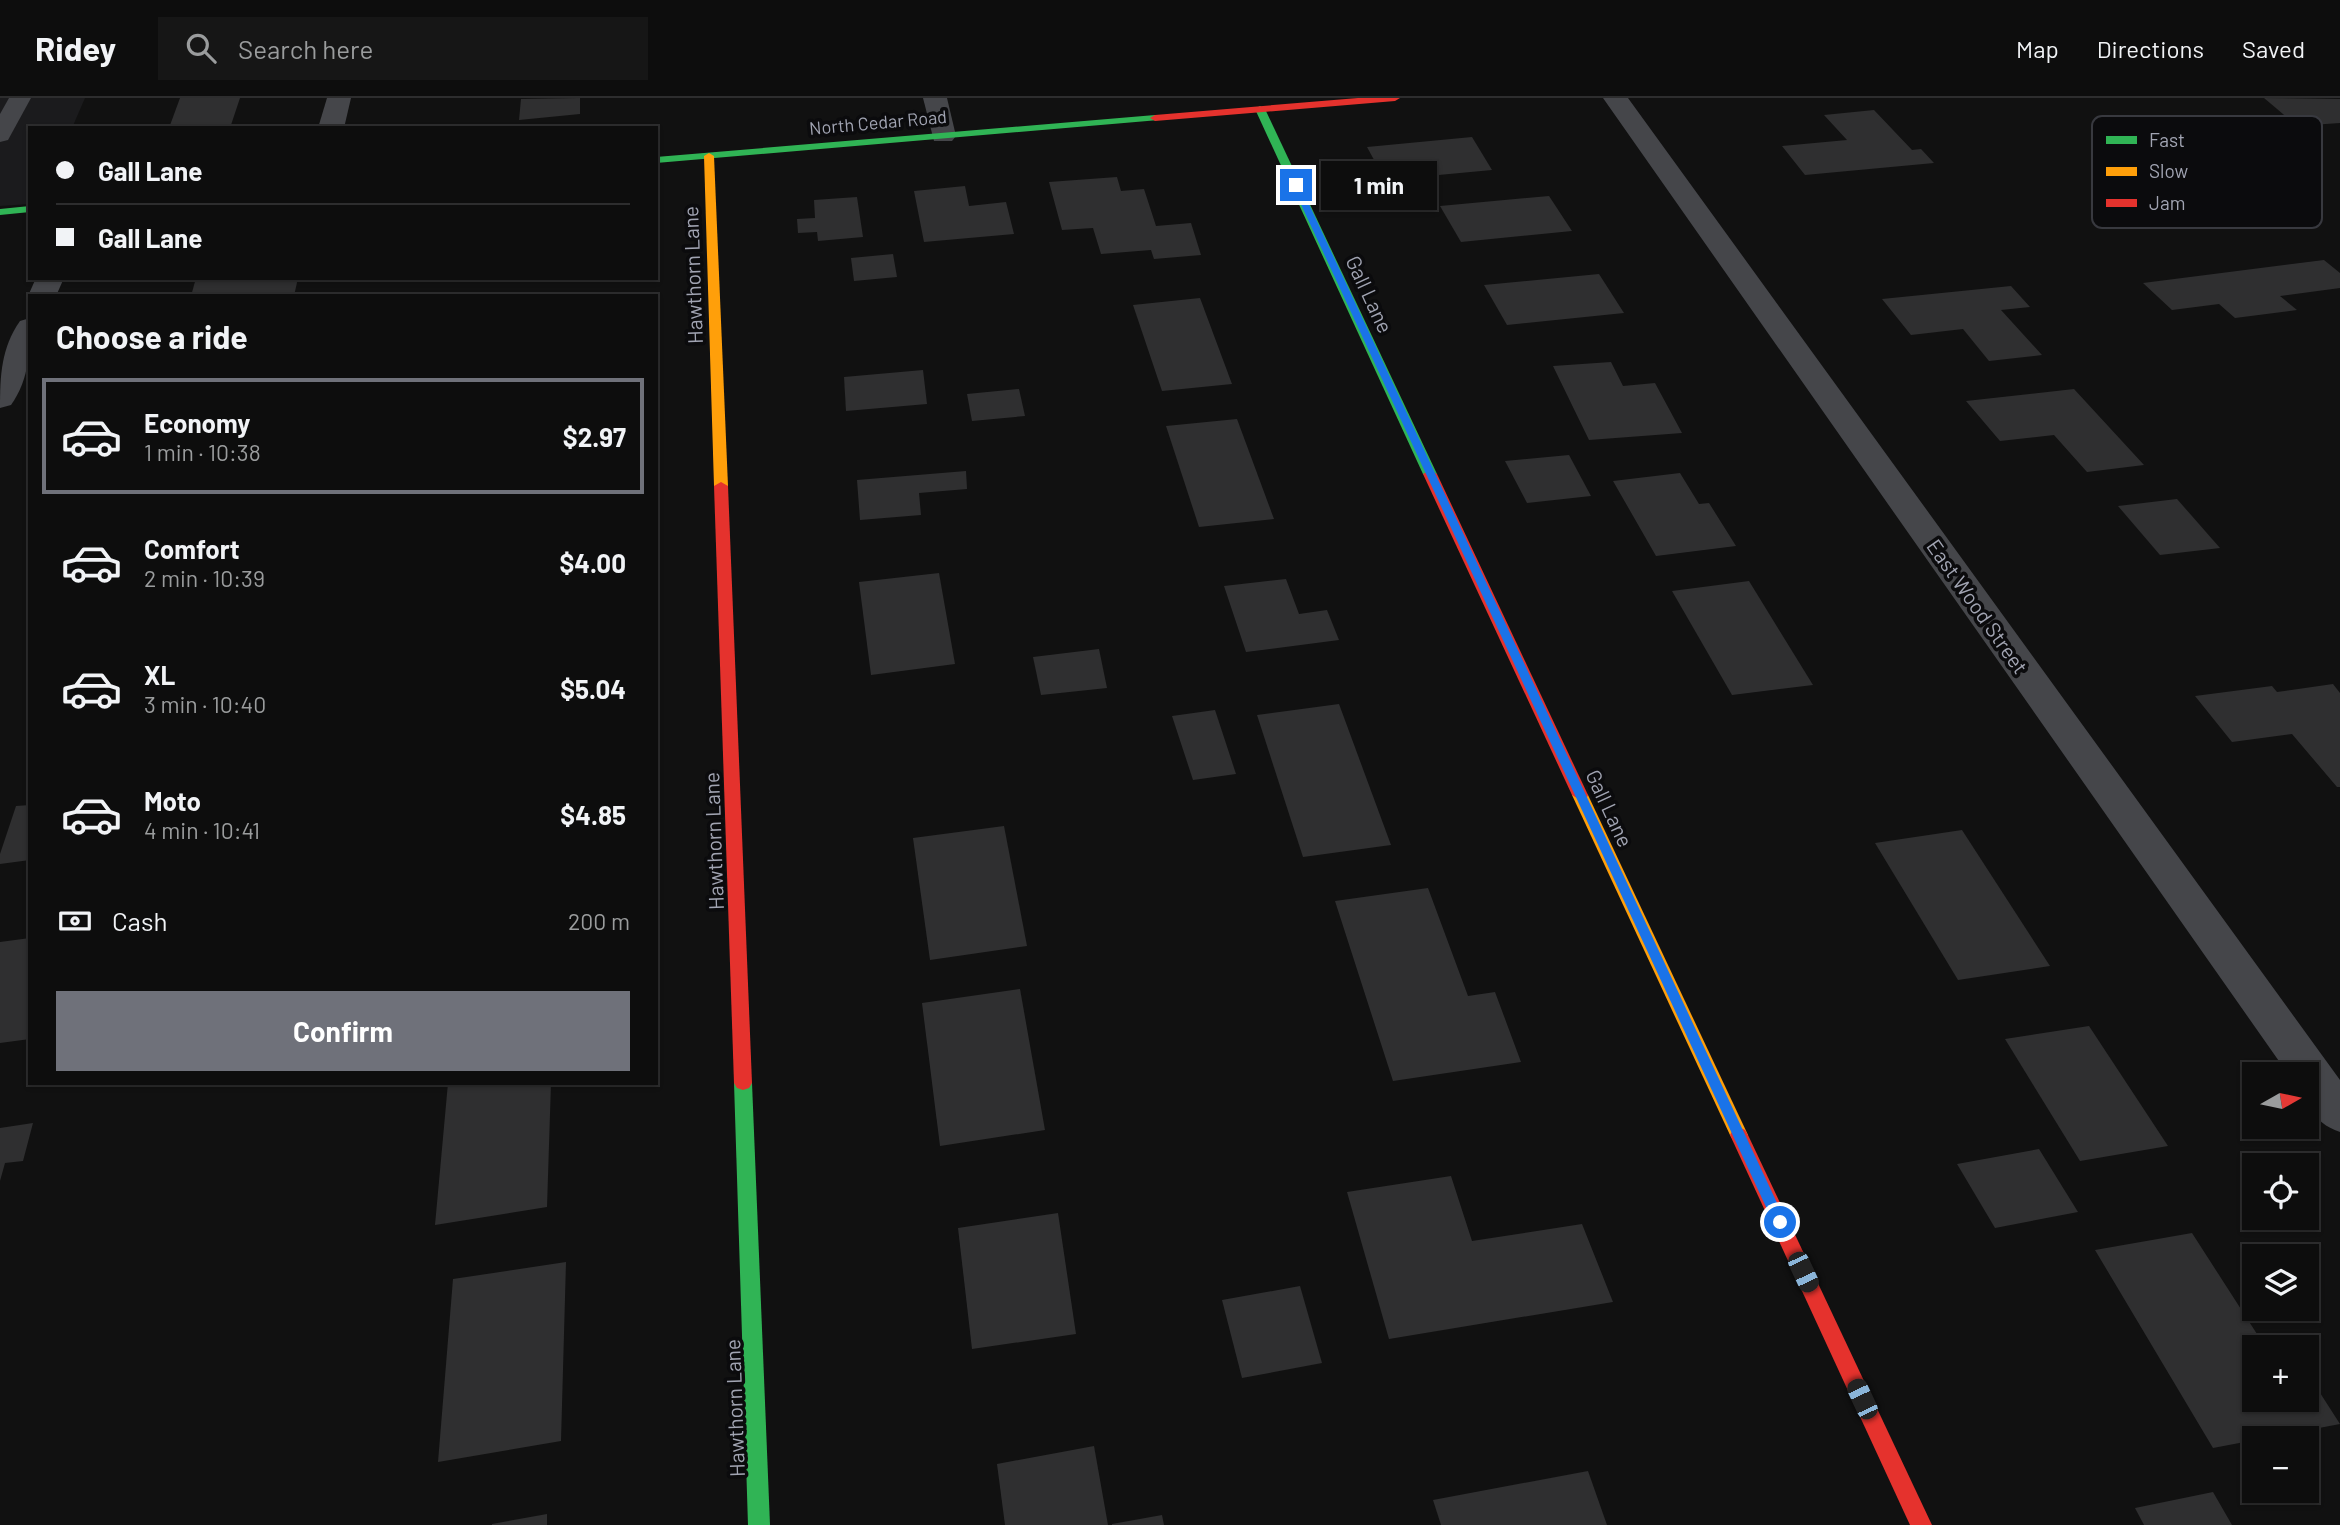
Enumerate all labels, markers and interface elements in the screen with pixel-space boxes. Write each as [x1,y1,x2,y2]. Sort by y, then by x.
search box [158,17,648,80]
text: Ridey [35,28,116,68]
icon: search [182,29,220,67]
text: Search here [238,33,373,64]
text: Map [2016,34,2059,63]
text: Directions [2097,34,2204,63]
text: Saved [2242,34,2305,63]
street label: North Cedar Road [808,105,948,139]
legend [2092,116,2322,228]
text: Fast [2149,128,2185,151]
text: Gall Lane [98,155,202,186]
text: Slow [2149,159,2188,182]
callout: 1 min [1320,160,1436,210]
route end [1280,169,1312,201]
text: 1 min [1354,171,1404,199]
text: Jam [2149,191,2185,214]
street label: Hawthorn Lane [677,206,707,344]
text: Gall Lane [98,222,202,253]
street label: Gall Lane [1341,251,1399,337]
text: Choose a ride [56,317,248,355]
icon: car [60,405,123,468]
text: Economy [144,407,250,438]
text: $2.97 [563,421,626,452]
text: 1 min · 10:38 [144,438,261,466]
icon: car [60,531,123,594]
text: Comfort [144,533,240,564]
street label: East Wood Street [1922,534,2034,678]
text: $4.00 [559,547,626,578]
text: 2 min · 10:39 [144,564,265,592]
icon: car [60,657,123,720]
text: XL [144,659,175,690]
text: $5.04 [560,673,626,704]
text: 3 min · 10:40 [144,690,266,718]
street label: Gall Lane [1581,765,1639,851]
street label: Hawthorn Lane [698,772,728,910]
icon: car [60,783,123,846]
text: Moto [144,785,201,816]
text: $4.85 [560,799,626,830]
text: 4 min · 10:41 [144,816,260,844]
icon: cash [56,902,94,940]
text: Cash [112,905,167,936]
text: 200 m [568,907,630,935]
button: Confirm [56,991,630,1071]
north arrow [2242,1062,2319,1139]
map controls [2242,1062,2319,1503]
button: locate [2242,1153,2319,1230]
route start [1764,1206,1796,1238]
button: layers [2242,1244,2319,1321]
car [1785,1249,1822,1295]
button: + [2242,1335,2319,1412]
street label: Hawthorn Lane [719,1339,749,1477]
car [1844,1376,1881,1422]
button: − [2242,1426,2319,1503]

